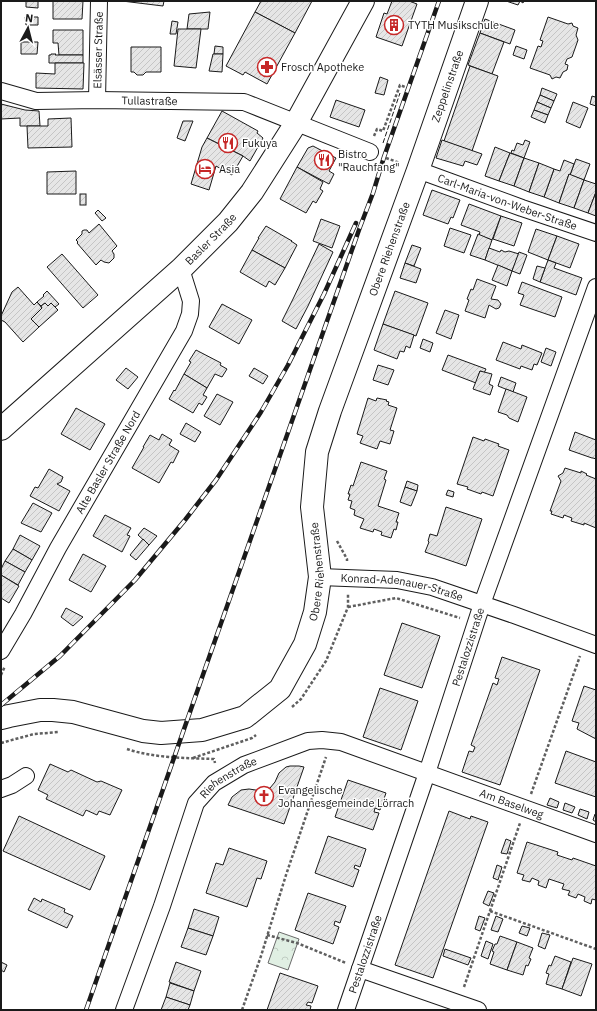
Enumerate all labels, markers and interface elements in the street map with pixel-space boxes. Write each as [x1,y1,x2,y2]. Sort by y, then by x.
north arrow [8,8,48,48]
text: N [24,11,34,26]
street label: Elsässer Straße [90,11,106,89]
building icon: TYTH Musikschule [383,14,405,36]
place label: TYTH Musikschule [408,18,499,32]
street label: Zeppelinstraße [428,48,466,124]
pharmacy icon: Frosch Apotheke [256,56,278,78]
place label: Frosch Apotheke [281,60,364,74]
street label: Tullastraße [122,93,178,108]
restaurant icon: Fukuya [217,132,239,154]
place label: Fukuya [242,136,277,150]
place label: Bistro "Rauchfang" [338,147,400,174]
restaurant icon: Bistro "Rauchfang" [313,149,335,171]
hotel icon: Asia [194,158,216,180]
place label: Asia [219,162,240,176]
street label: Carl-Maria-von-Weber-Straße [436,171,579,233]
street label: Obere Riehenstraße [366,200,413,298]
street label: Basler Straße [182,210,239,268]
street label: Alte Basler Straße Nord [72,408,143,516]
street label: Obere Riehenstraße [306,522,327,623]
street label: Konrad-Adenauer-Straße [340,571,465,604]
street label: Pestalozzistraße [449,606,487,688]
street label: Riehenstraße [197,754,259,801]
place label: Evangelische Johannesgemeinde Lörrach [278,783,414,810]
church icon: Evangelische Johannesgemeinde Lörrach [253,785,275,807]
street label: Am Baselweg [478,786,546,822]
street label: Pestalozzistraße [345,913,385,995]

